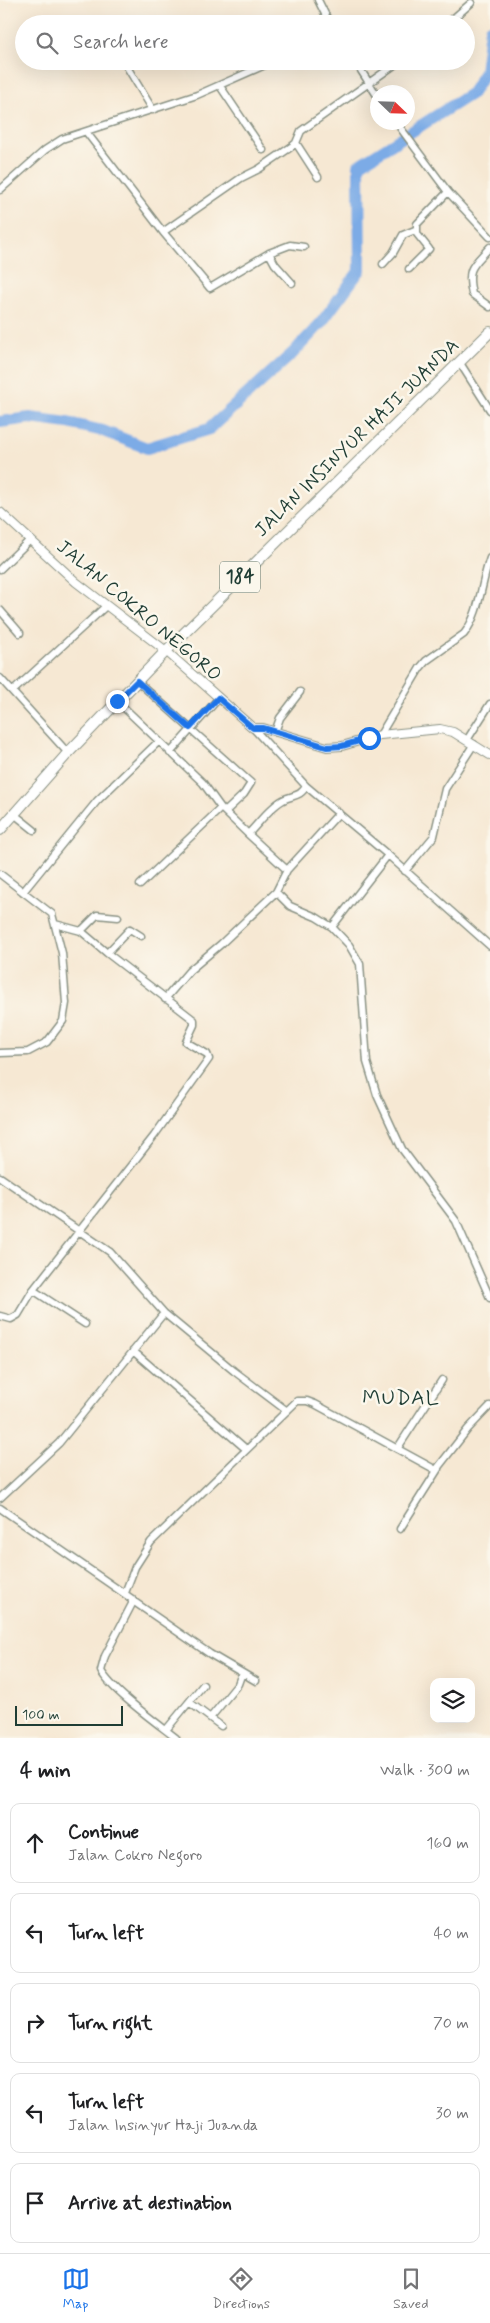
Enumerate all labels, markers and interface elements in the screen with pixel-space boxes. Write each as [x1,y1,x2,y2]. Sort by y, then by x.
search box [15,15,475,70]
icon: search [33,29,61,57]
text: Search here [73,30,169,55]
north arrow [370,85,415,130]
street label: JALAN INSINYUR HAJI JUANDA [249,333,465,543]
street label: JALAN COKRO NEGORO [51,535,227,687]
road number: 184 [220,562,260,592]
route end [106,690,129,713]
route start [358,727,381,750]
district label: MUDAL [362,1384,440,1412]
map controls [430,1678,475,1723]
button: layers [430,1678,475,1723]
scale bar [15,1703,122,1726]
text: 100 m [22,1706,60,1724]
text: 4 min [20,1757,71,1785]
text: Walk · 300 m [380,1760,470,1781]
text: Continue [68,1820,139,1845]
icon: ahead [21,1829,49,1857]
text: 160 m [426,1833,469,1854]
text: Jalan Cokro Negoro [68,1845,202,1866]
icon: left [21,1919,49,1947]
text: Turn left [68,1921,144,1946]
text: 40 m [433,1923,469,1944]
icon: right [21,2009,49,2037]
text: Turn right [68,2011,152,2036]
text: 70 m [433,2013,469,2034]
text: Turn left [68,2090,144,2115]
icon: left [21,2099,49,2127]
text: 30 m [436,2103,469,2124]
text: Jalan Insinyur Haji Juanda [68,2115,258,2136]
icon: arrive [21,2189,49,2217]
text: Arrive at destination [68,2191,232,2216]
tab: Map [62,2265,90,2313]
tab: Directions [213,2265,270,2313]
tab: Saved [393,2265,428,2313]

